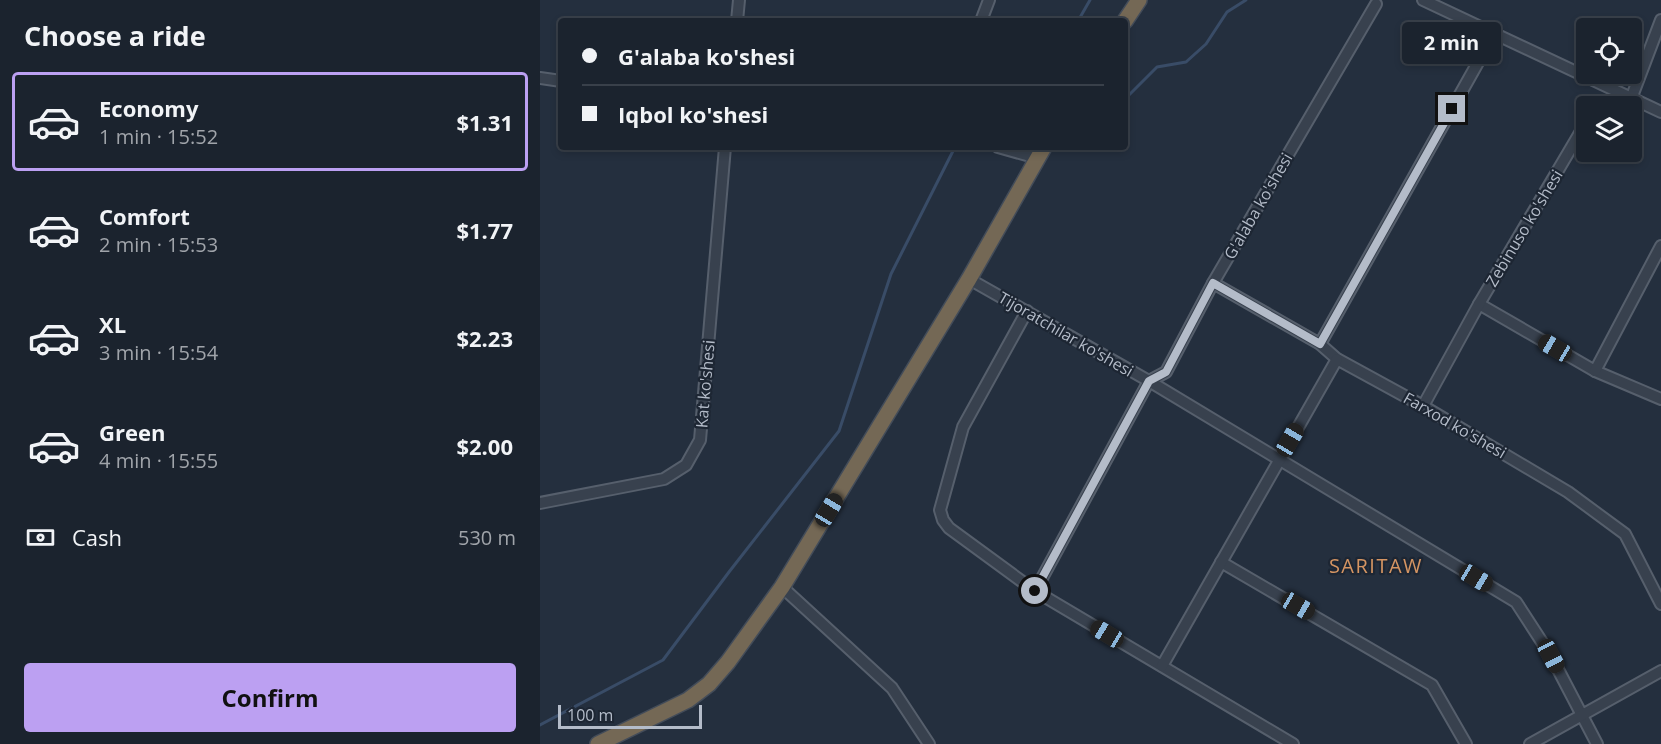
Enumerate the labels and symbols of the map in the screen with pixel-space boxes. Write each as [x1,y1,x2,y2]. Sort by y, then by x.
callout: 2 min [1402,22,1502,64]
route end [1438,95,1465,122]
street label: G'alaba ko'shesi [1219,149,1297,263]
street label: Zebinuso ko'shesi [1480,165,1568,291]
street label: Tijoratchilar ko'shesi [994,286,1138,382]
car [1535,331,1575,365]
street label: Kat ko'shesi [690,339,720,429]
street label: Farxod ko'shesi [1400,387,1510,463]
car [1273,420,1307,460]
car [812,490,846,530]
district label: SARITAW [1329,552,1423,579]
car [1456,561,1496,595]
route start [1021,577,1048,604]
car [1278,589,1318,623]
car [1087,617,1127,651]
car [1535,636,1567,676]
scale bar [558,702,702,730]

